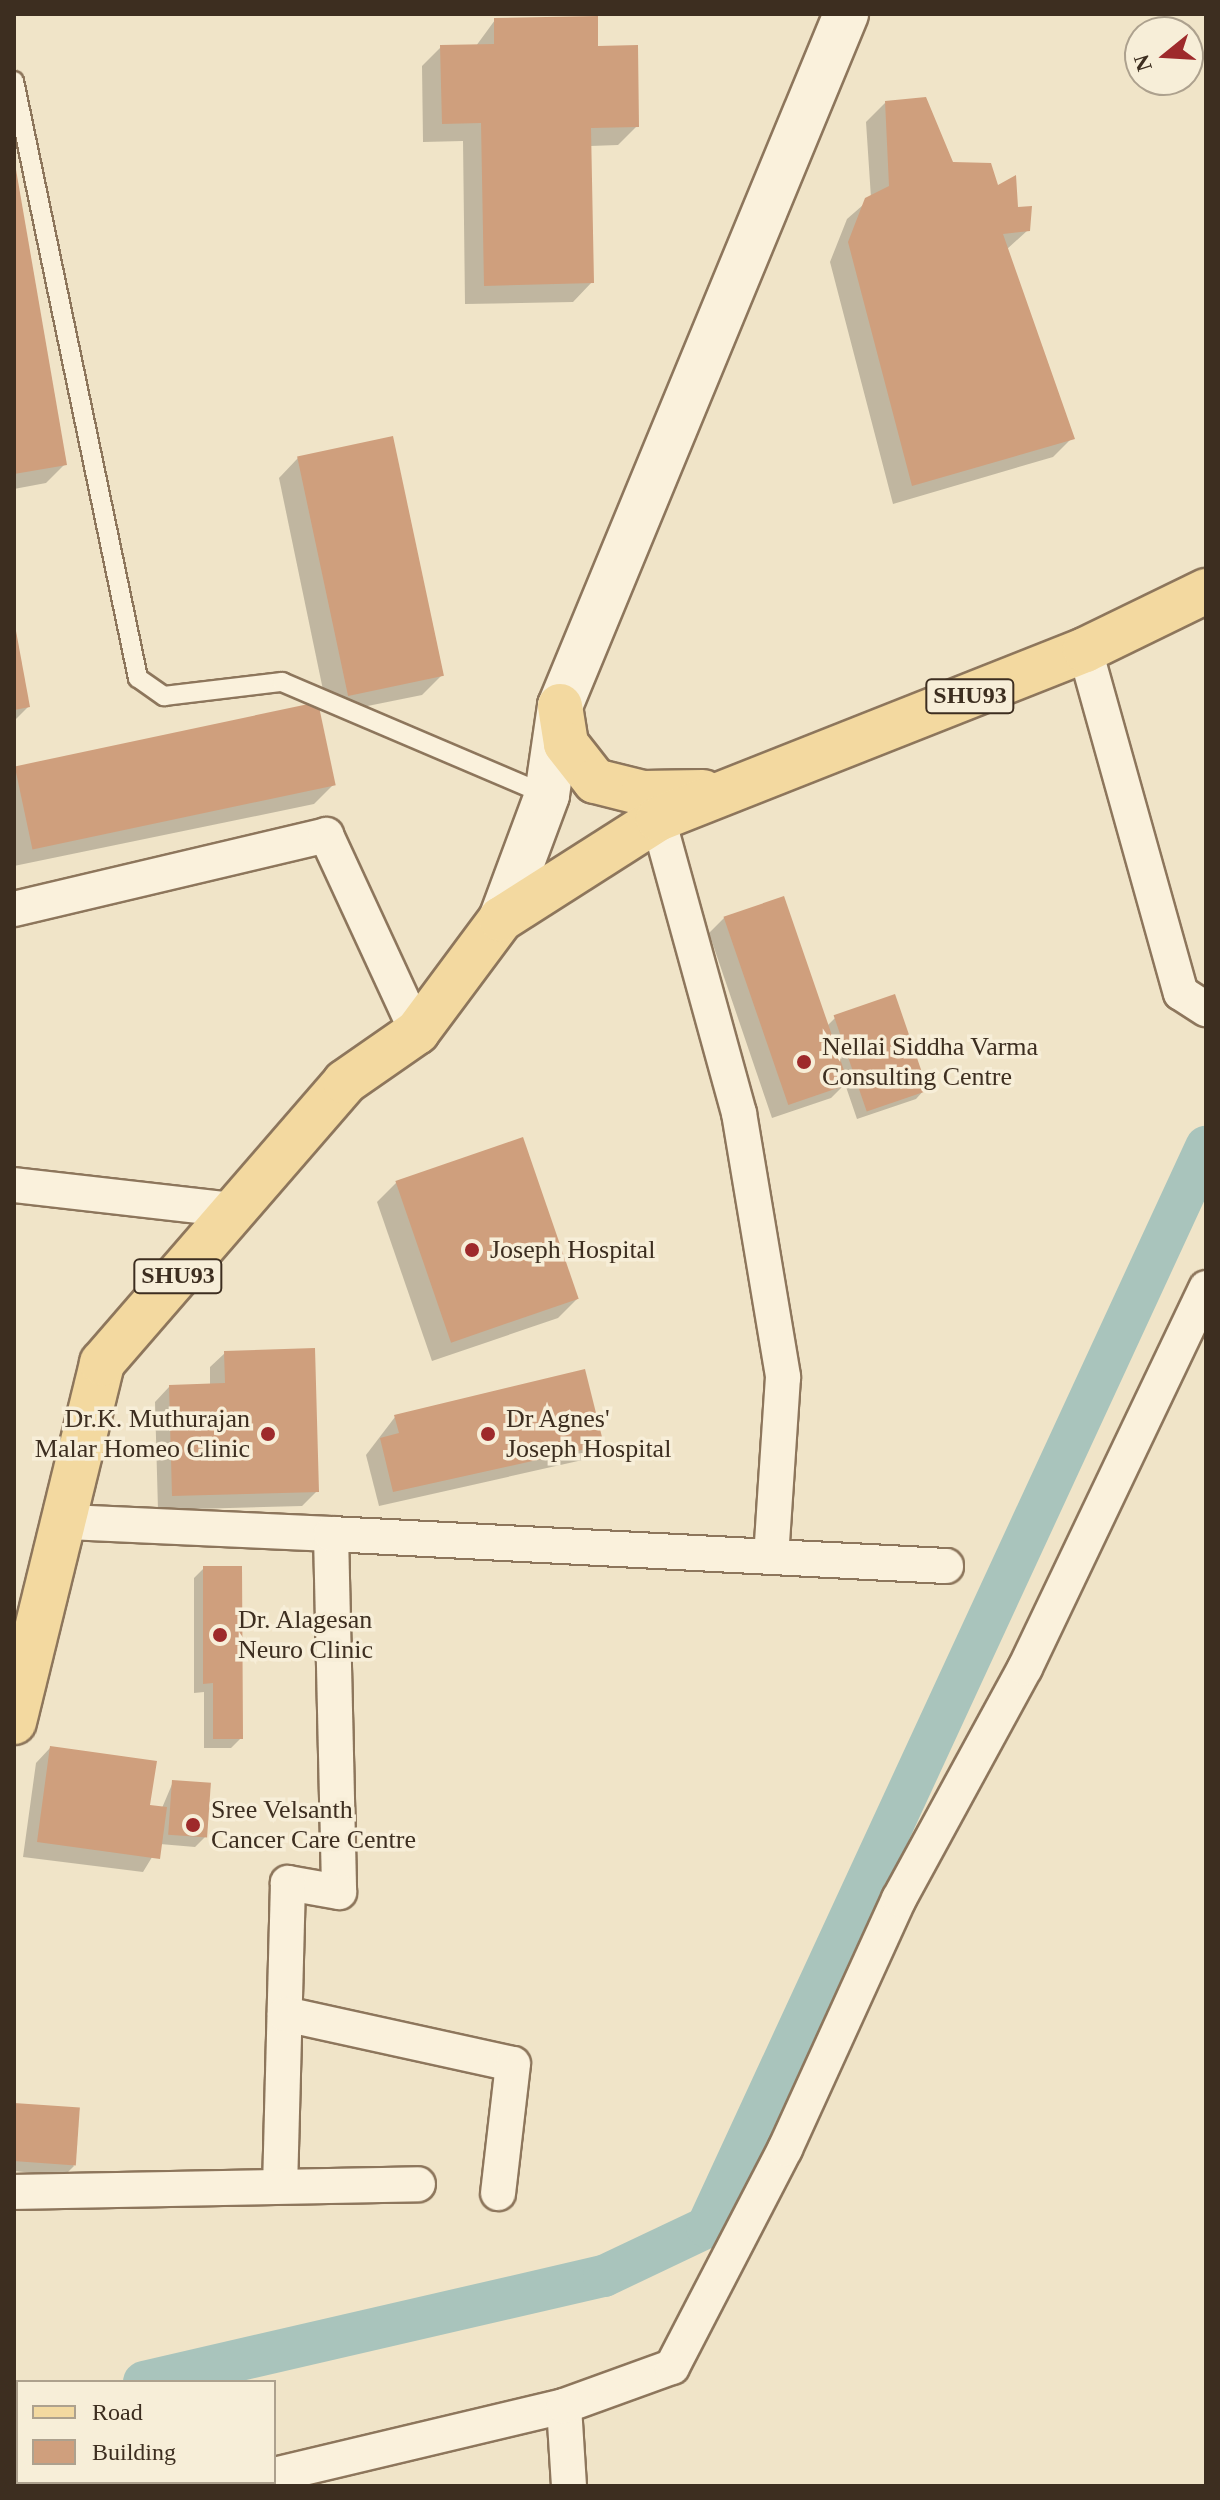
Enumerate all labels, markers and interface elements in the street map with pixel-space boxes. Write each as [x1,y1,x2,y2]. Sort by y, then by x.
north arrow [1124,16,1204,96]
text: N [1128,52,1157,74]
road number: SHU93 [924,676,1016,716]
place label: Nellai Siddha Varma Consulting Centre [822,1031,1039,1092]
marker: Nellai Siddha Varma Consulting Centre [793,1051,815,1073]
place label: Joseph Hospital [490,1234,655,1266]
marker: Joseph Hospital [461,1239,483,1261]
road number: SHU93 [132,1256,224,1296]
place label: Dr.K. Muthurajan Malar Homeo Clinic [35,1403,250,1464]
place label: Dr Agnes' Joseph Hospital [506,1403,671,1464]
marker: Dr.K. Muthurajan Malar Homeo Clinic [257,1423,279,1445]
marker: Dr Agnes' Joseph Hospital [477,1423,499,1445]
place label: Dr. Alagesan Neuro Clinic [238,1604,374,1666]
marker: Dr. Alagesan Neuro Clinic [209,1624,231,1646]
place label: Sree Velsanth Cancer Care Centre [211,1794,416,1856]
marker: Sree Velsanth Cancer Care Centre [182,1814,204,1836]
legend [16,2380,276,2484]
text: Road [92,2399,143,2425]
text: Building [92,2439,176,2465]

